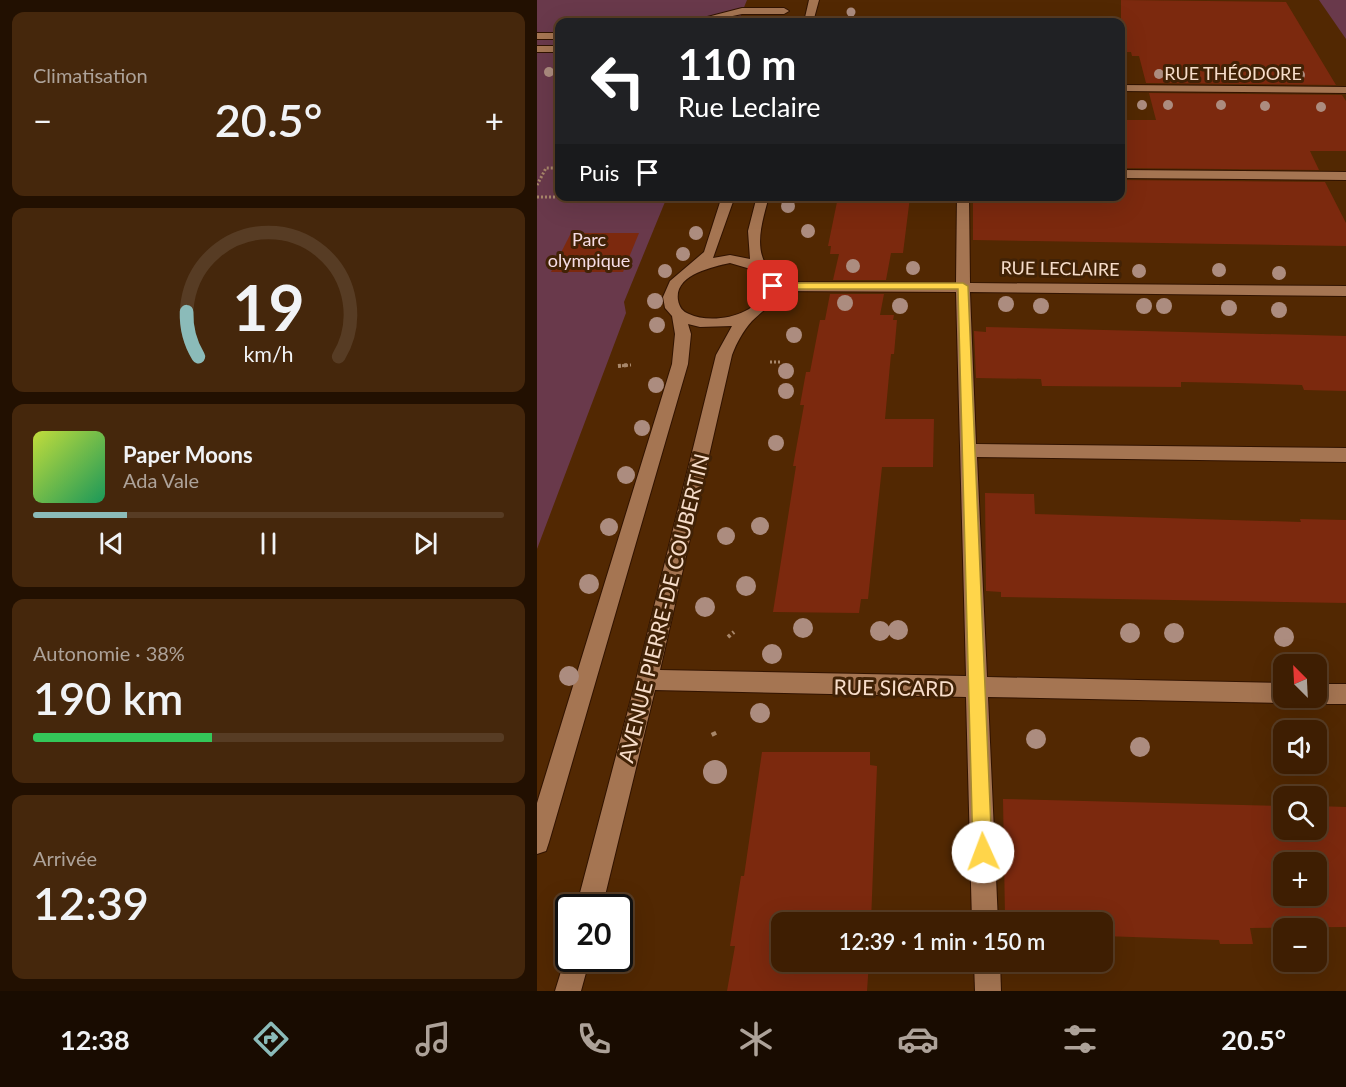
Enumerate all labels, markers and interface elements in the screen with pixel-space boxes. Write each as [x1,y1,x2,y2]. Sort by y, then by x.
text: 110 m [678,39,796,89]
icon: left [579,42,657,120]
street label: RUE THÉODORE [1164,62,1302,84]
text: Climatisation [33,63,148,87]
text: Rue Leclaire [678,90,820,123]
text: 20.5° [215,93,322,147]
text: − [33,100,52,140]
text: + [485,100,504,140]
icon: arrive [631,156,664,189]
text: Puis [579,159,619,186]
park label: Parc olympique [548,228,630,271]
street label: RUE LECLAIRE [1000,256,1120,280]
pin [747,260,798,311]
text: 19 [232,269,305,344]
icon: arrive [756,269,789,302]
text: km/h [243,341,294,367]
text: Paper Moons [123,441,253,468]
street label: AVENUE PIERRE-DE COUBERTIN [612,451,714,765]
text: Ada Vale [123,468,199,492]
icon: previous [95,527,128,560]
icon: pause [252,527,285,560]
icon: next [409,527,442,560]
text: Autonomie · 38% [33,641,185,665]
north arrow [1273,654,1327,708]
map controls [1273,654,1327,972]
text: 190 km [33,671,183,725]
street label: RUE SICARD [833,673,955,701]
button: sound [1273,720,1327,774]
button: search [1273,786,1327,840]
position arrow [951,820,1015,884]
text: Arrivée [33,846,97,870]
button: + [1273,852,1327,906]
text: 12:39 [33,876,149,930]
speed limit sign: 20 [555,894,633,972]
button: − [1273,918,1327,972]
text: 12:39 · 1 min · 150 m [839,928,1045,955]
icon: directions [250,1018,292,1060]
icon: music [412,1018,454,1060]
icon: phone [573,1018,615,1060]
icon: climate [735,1018,777,1060]
icon: car [897,1018,939,1060]
icon: filters [1059,1018,1101,1060]
text: 12:38 [60,1023,130,1056]
text: 20.5° [1221,1023,1286,1056]

